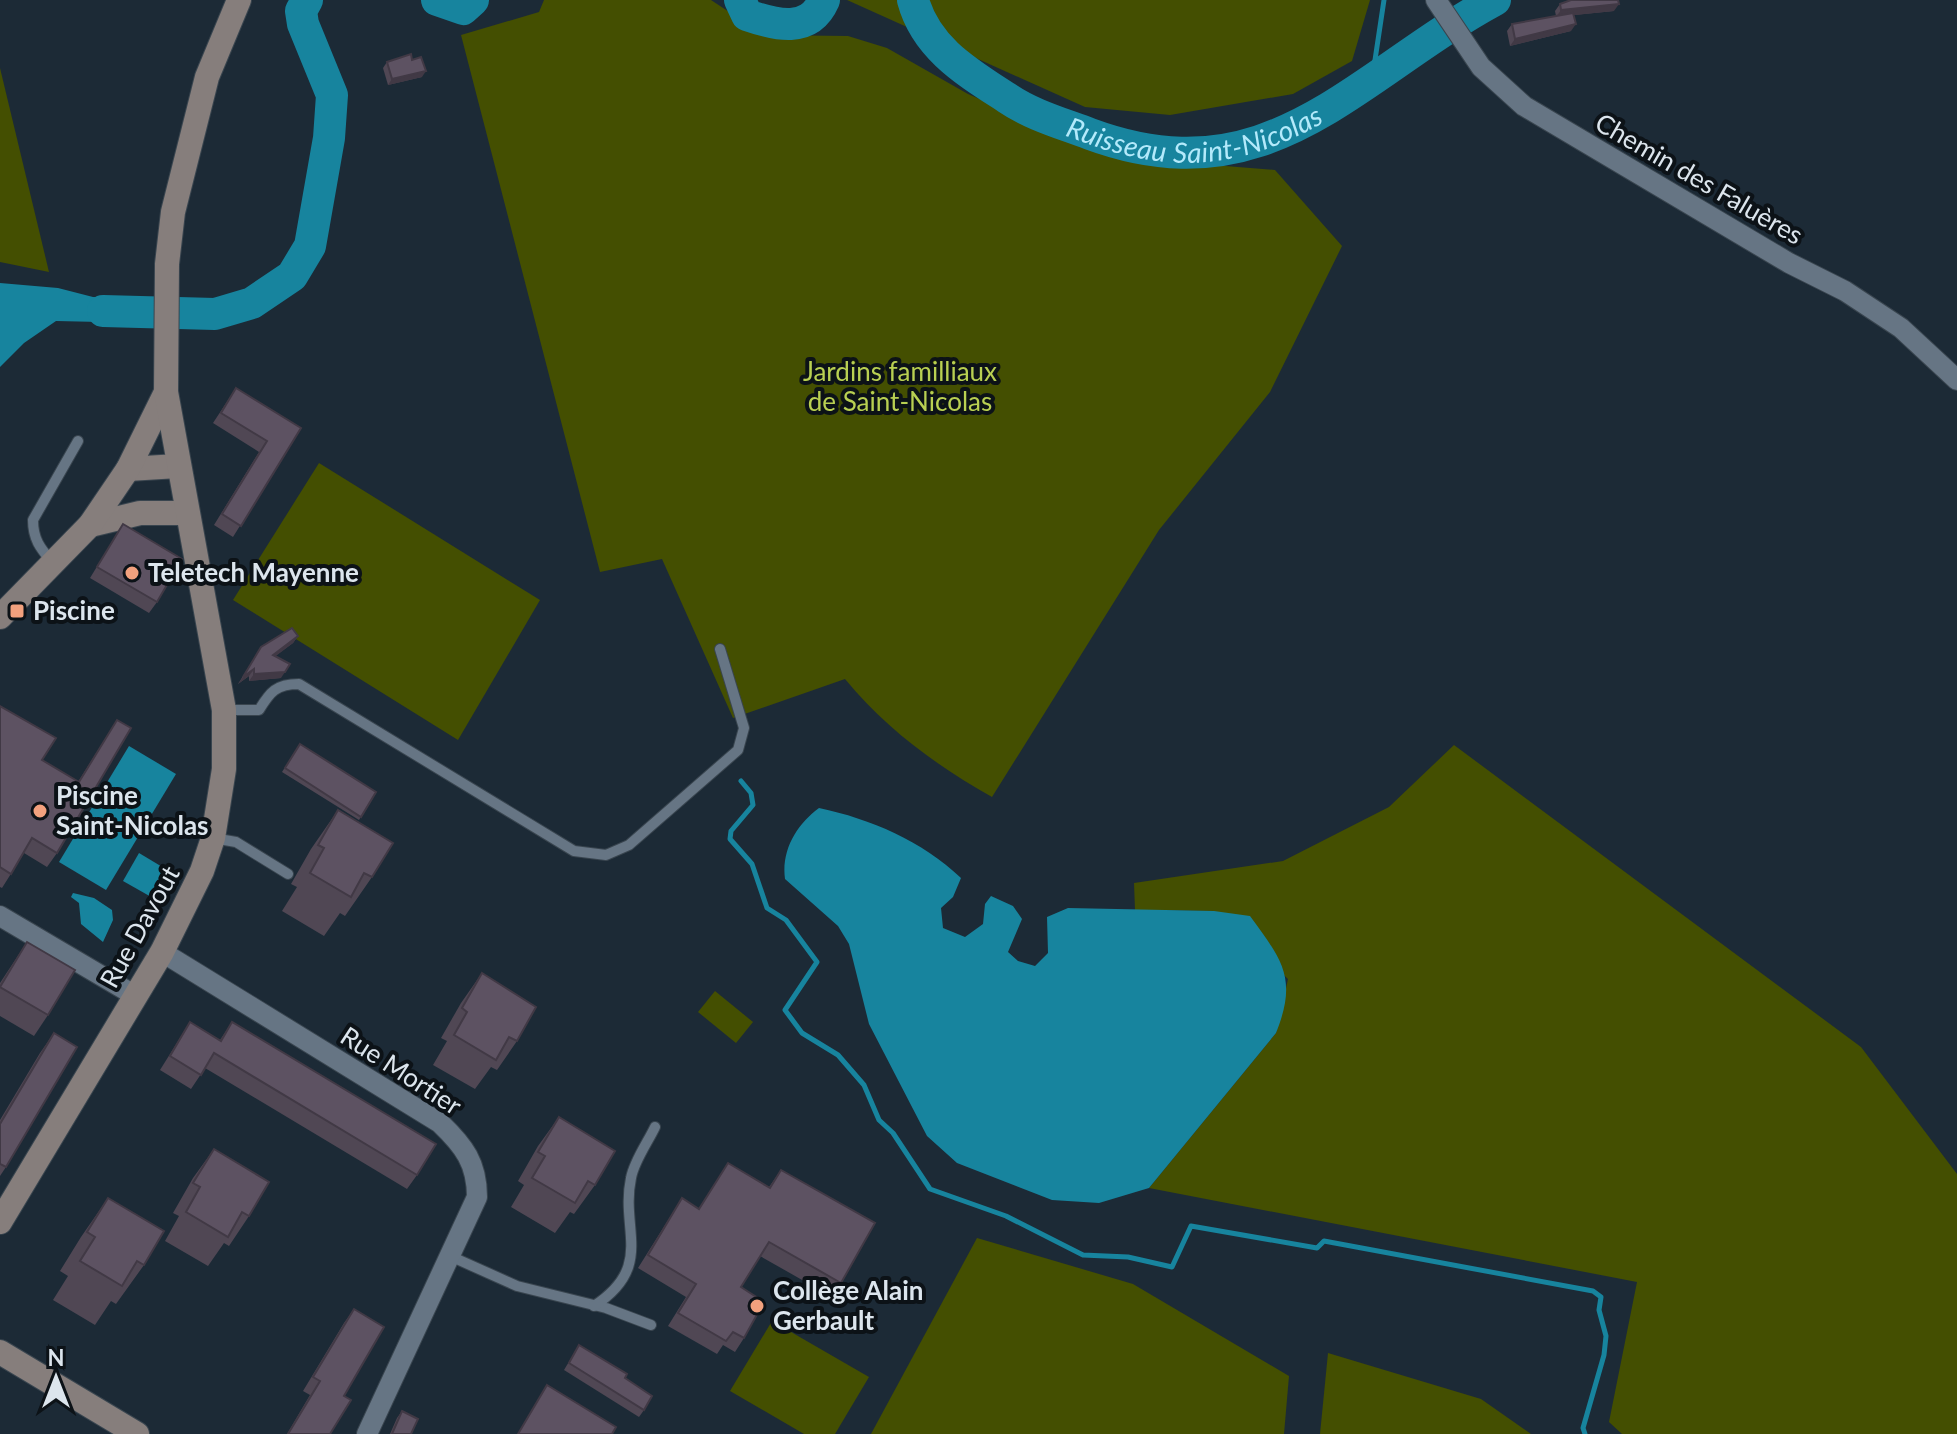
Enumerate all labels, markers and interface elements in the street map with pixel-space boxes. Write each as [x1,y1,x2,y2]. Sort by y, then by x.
water label: Ruisseau Saint-Nicolas [1063,98,1327,169]
street label: Chemin des Faluères [1590,106,1809,251]
park label: Jardins familliaux de Saint-Nicolas [803,355,997,417]
place label: Teletech Mayenne [148,556,359,588]
marker: Teletech Mayenne [123,564,141,582]
place label: Piscine [33,594,115,626]
marker: Piscine [8,602,26,620]
place label: Piscine Saint-Nicolas [56,779,209,841]
marker: Piscine Saint-Nicolas [31,802,49,820]
street label: Rue Davout [93,859,186,993]
street label: Rue Mortier [335,1019,468,1121]
place label: Collège Alain Gerbault [773,1274,923,1336]
marker: Collège Alain Gerbault [748,1297,766,1315]
north arrow [16,1338,96,1418]
text: N [48,1344,64,1371]

